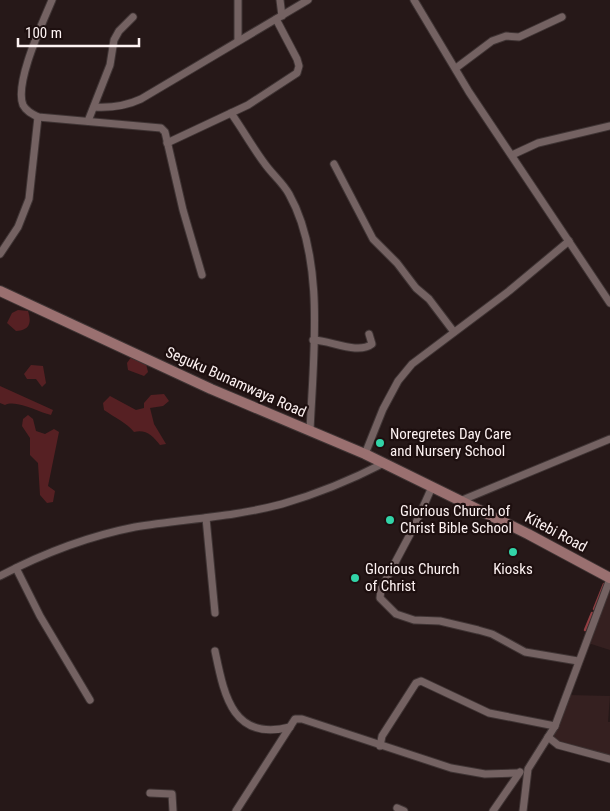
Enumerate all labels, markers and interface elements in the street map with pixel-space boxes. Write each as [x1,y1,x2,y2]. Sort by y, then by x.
scale bar [18,15,139,47]
text: 100 m [25,24,62,42]
street label: Seguku Bunamwaya Road [163,343,309,421]
place label: Noregretes Day Care and Nursery School [390,425,511,460]
marker: Noregretes Day Care and Nursery School [374,437,386,449]
place label: Glorious Church of Christ Bible School [400,502,512,537]
street label: Kitebi Road [522,508,590,556]
marker: Glorious Church of Christ Bible School [384,514,396,526]
marker: Kiosks [507,546,519,558]
place label: Glorious Church of Christ [365,560,460,595]
place label: Kiosks [493,560,533,578]
marker: Glorious Church of Christ [349,572,361,584]

